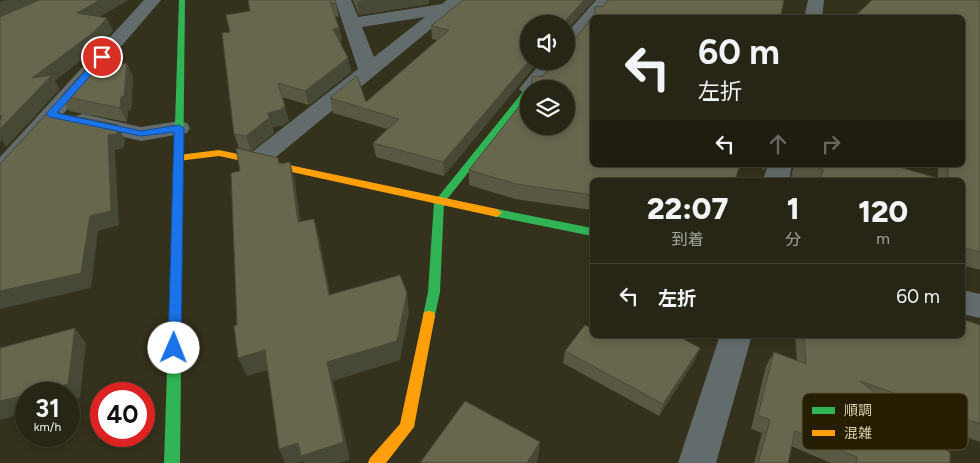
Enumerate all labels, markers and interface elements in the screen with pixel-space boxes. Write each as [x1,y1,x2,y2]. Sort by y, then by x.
map controls [520,15,575,135]
button: sound [520,15,575,70]
text: 60 m [698,31,780,73]
icon: left [615,35,680,100]
pin [81,36,123,78]
icon: arrive [88,43,116,71]
text: 左折 [698,78,742,105]
button: layers [520,80,575,135]
icon: left [711,130,739,158]
icon: ahead [764,130,792,158]
icon: right [817,130,845,158]
text: 22:07 [647,190,728,227]
text: 1 [787,190,800,227]
text: 120 [858,193,908,230]
text: m [876,229,890,248]
text: 到着 [672,230,704,249]
text: 分 [785,230,801,249]
icon: left [615,282,643,310]
text: 60 m [896,285,940,308]
text: 左折 [658,287,696,310]
position arrow [147,321,199,373]
speed limit sign: 40 [90,382,155,447]
text: 31 [35,393,60,423]
legend [802,393,968,450]
text: 順調 [844,402,872,419]
text: km/h [34,420,61,434]
text: 混雑 [844,425,872,442]

